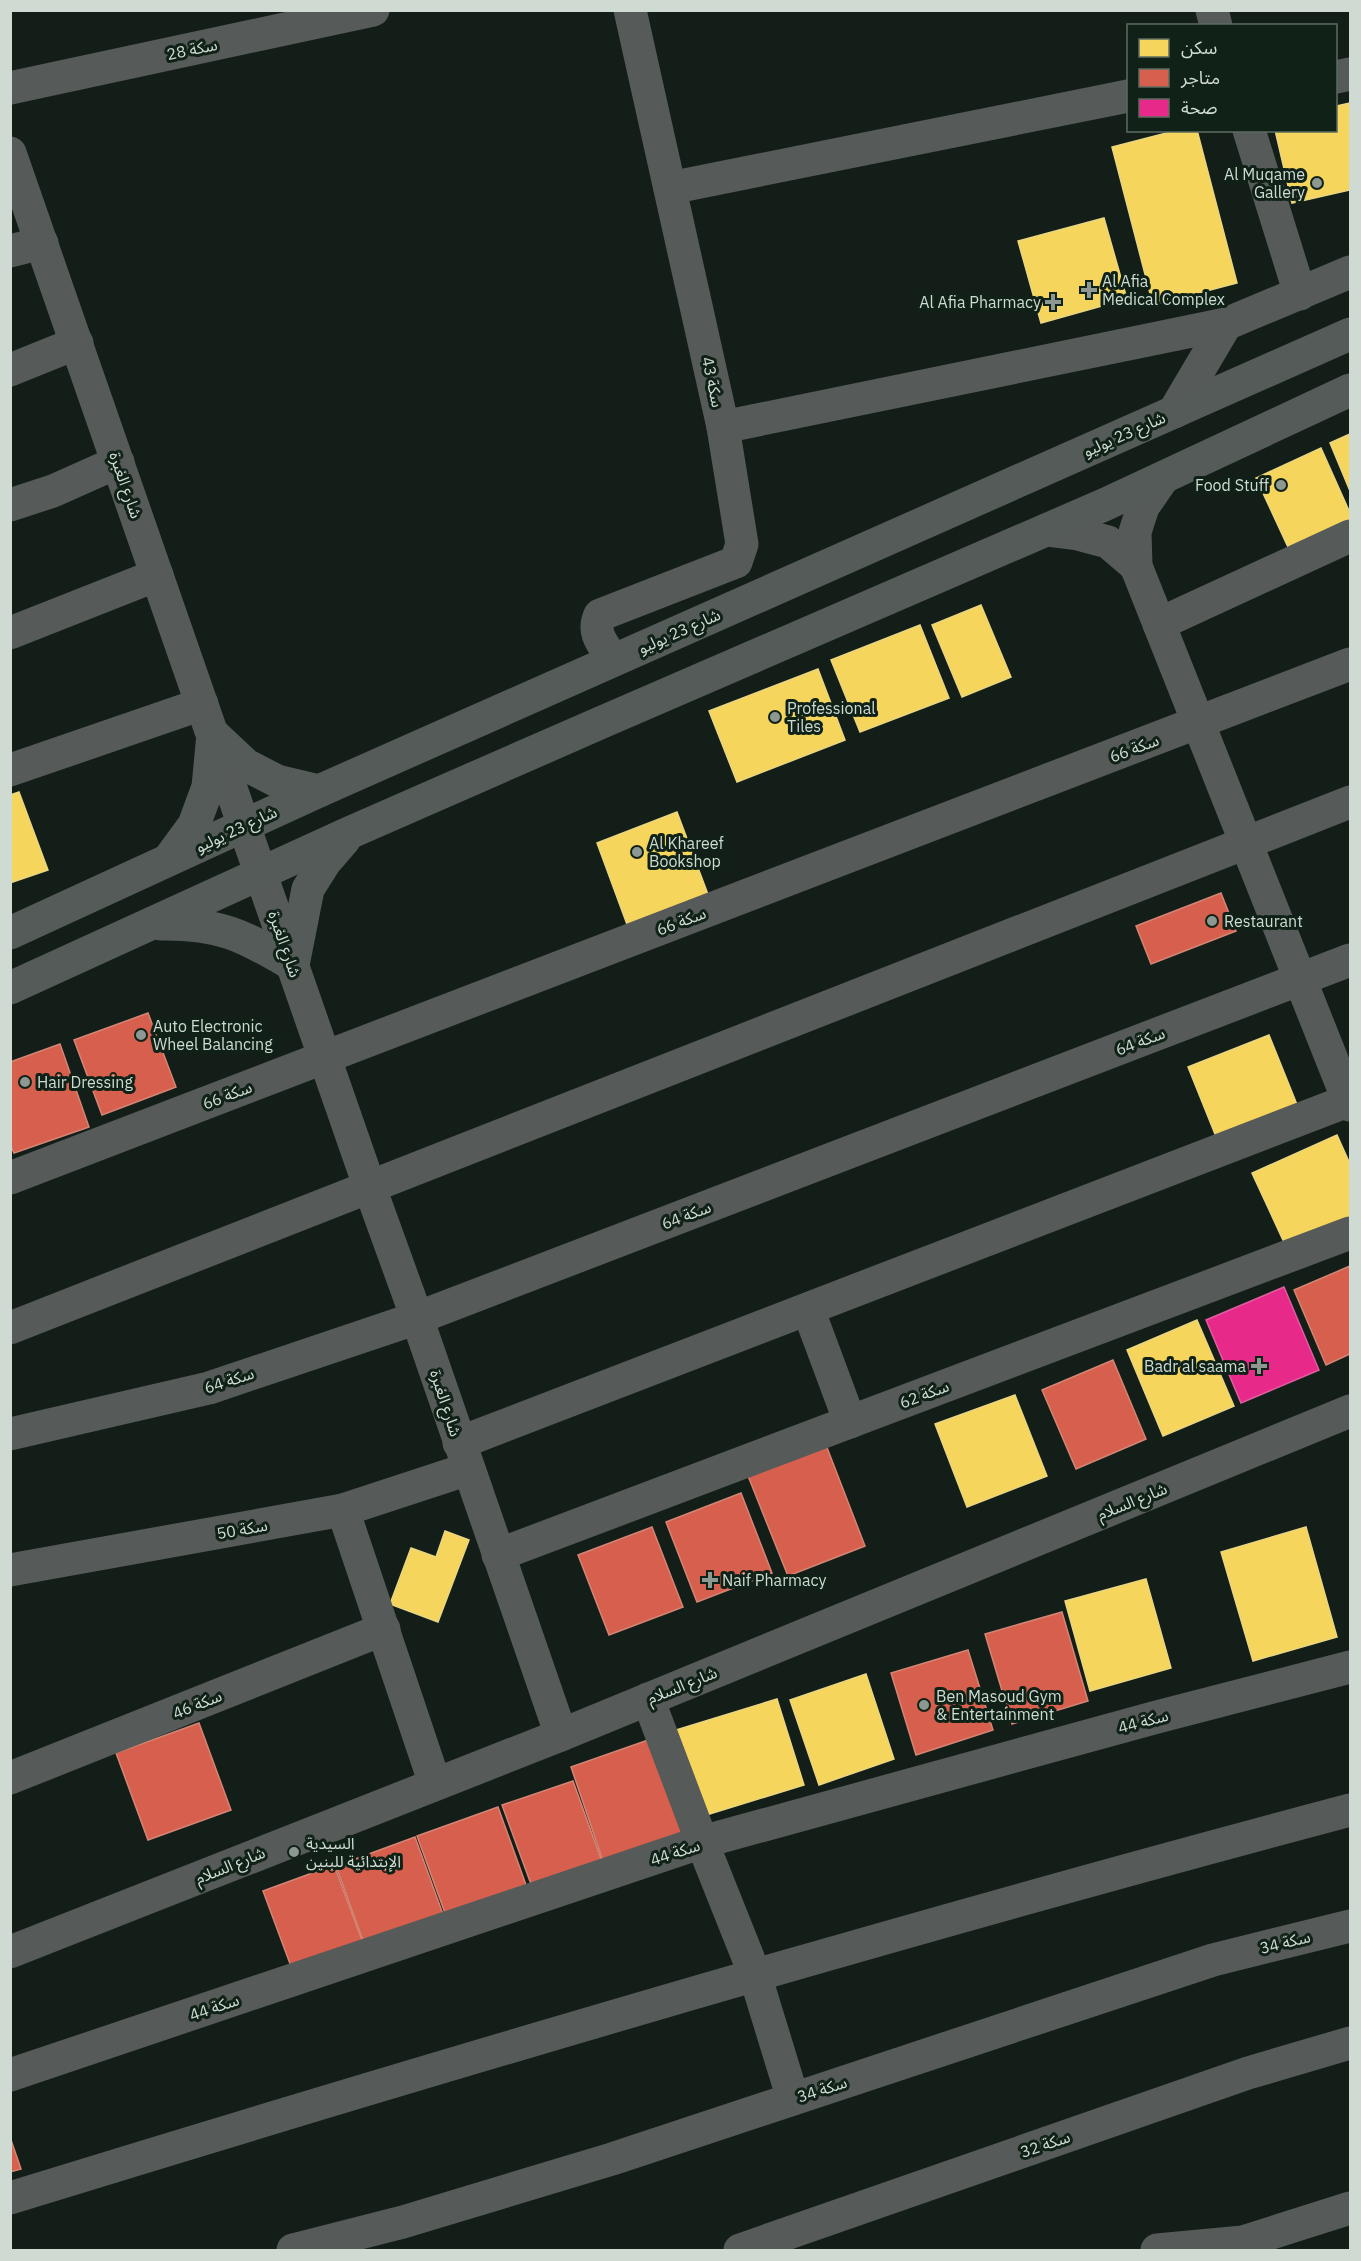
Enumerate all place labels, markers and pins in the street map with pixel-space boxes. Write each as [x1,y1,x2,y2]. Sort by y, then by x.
place label: Al Muqame Gallery [1224,164,1305,202]
marker: Al Muqame Gallery [1310,176,1324,190]
place label: Al Afia Medical Complex [1102,271,1225,309]
marker: Al Afia Medical Complex [1080,281,1098,299]
place label: Al Afia Pharmacy [919,292,1041,312]
marker: Al Afia Pharmacy [1046,295,1060,309]
place label: Food Stuff [1195,475,1269,495]
marker: Food Stuff [1274,478,1288,492]
place label: Professional Tiles [787,698,876,736]
marker: Professional Tiles [768,710,782,724]
place label: Al Khareef Bookshop [649,833,724,871]
marker: Al Khareef Bookshop [630,845,644,859]
place label: Restaurant [1224,911,1303,931]
marker: Restaurant [1205,914,1219,928]
place label: Auto Electronic Wheel Balancing [153,1016,273,1054]
marker: Auto Electronic Wheel Balancing [134,1028,148,1042]
place label: Hair Dressing [37,1072,133,1092]
marker: Hair Dressing [18,1075,32,1089]
place label: Badr al saama [1144,1356,1246,1376]
marker: Badr al saama [1250,1357,1268,1375]
place label: Naif Pharmacy [722,1570,827,1590]
marker: Naif Pharmacy [703,1573,717,1587]
place label: Ben Masoud Gym & Entertainment [936,1686,1062,1724]
marker: Ben Masoud Gym & Entertainment [917,1698,931,1712]
place label: السيدية الإبتدائية للبنين [306,1833,401,1872]
marker: السيدية الإبتدائية للبنين [287,1845,301,1859]

